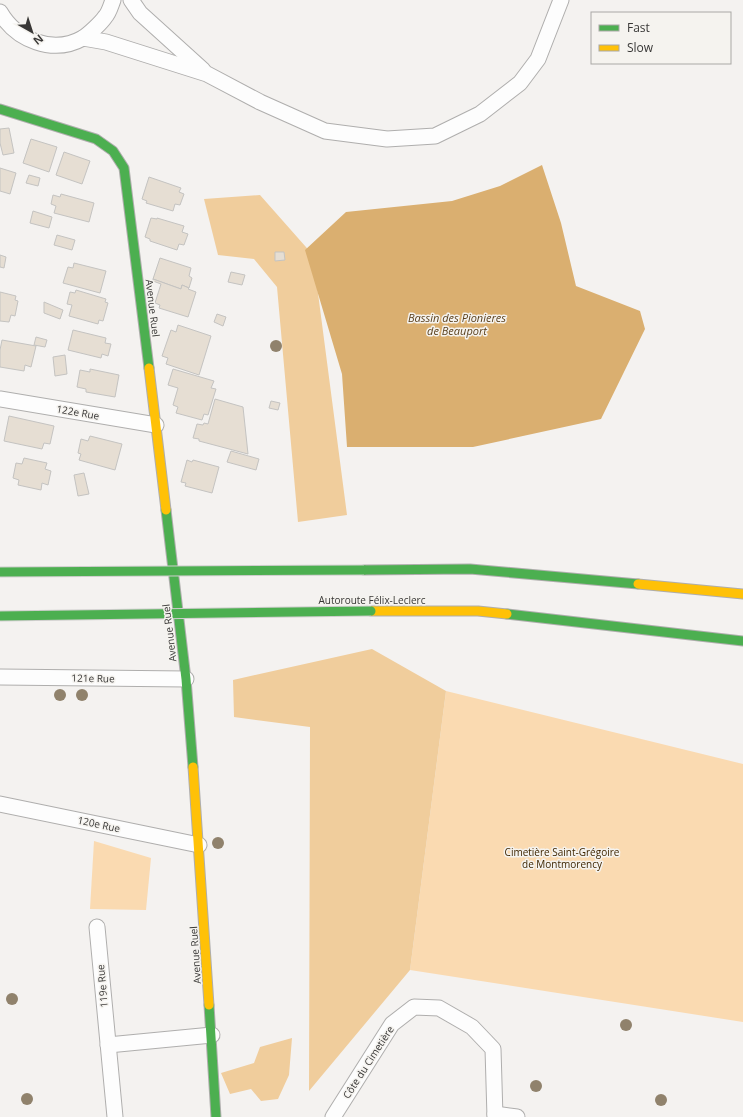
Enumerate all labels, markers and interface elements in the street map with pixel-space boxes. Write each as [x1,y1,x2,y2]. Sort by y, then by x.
north arrow [12,12,52,52]
legend [591,12,731,64]
text: Fast [627,19,650,36]
text: N [30,32,47,49]
text: Slow [627,39,654,56]
street label: Avenue Ruel [143,278,163,338]
water label: Bassin des Pionieres de Beauport [408,310,506,338]
street label: 122e Rue [55,401,101,423]
street label: Autoroute Félix-Leclerc [319,593,426,607]
street label: Avenue Ruel [159,603,179,663]
street label: 121e Rue [71,671,115,685]
street label: 120e Rue [76,813,122,835]
park label: Cimetière Saint-Grégoire de Montmorency [505,845,620,871]
street label: Avenue Ruel [186,926,204,984]
street label: 119e Rue [93,963,111,1008]
street label: Côte du Cimetière [339,1023,397,1101]

